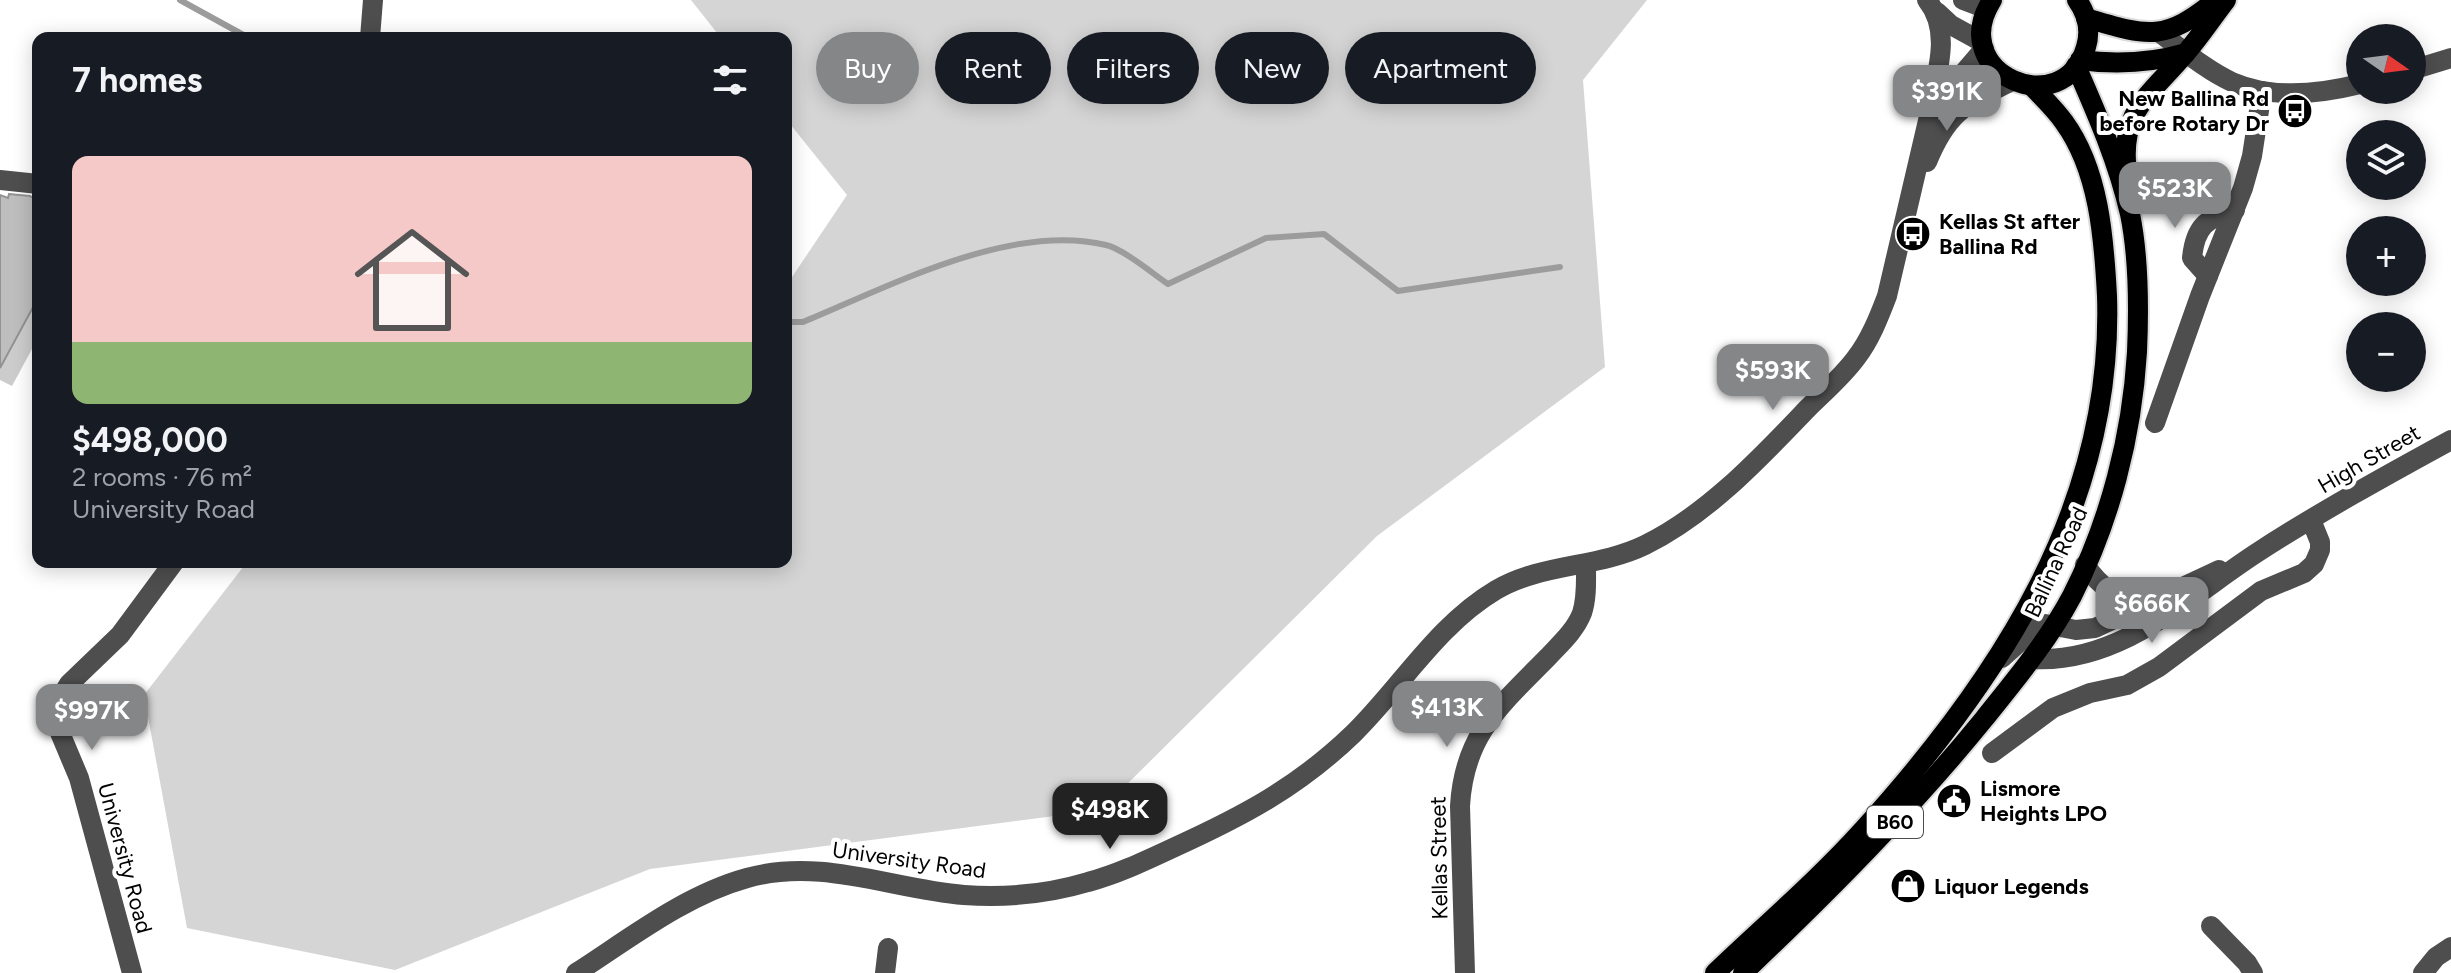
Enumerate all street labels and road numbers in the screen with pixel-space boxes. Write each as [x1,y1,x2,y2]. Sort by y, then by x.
street label: High Street [2313,419,2425,499]
street label: Ballina Road [2019,502,2093,622]
street label: University Road [92,780,158,936]
street label: Kellas Street [1424,796,1454,920]
road number: B60 [1867,806,1923,838]
street label: University Road [830,836,988,884]

